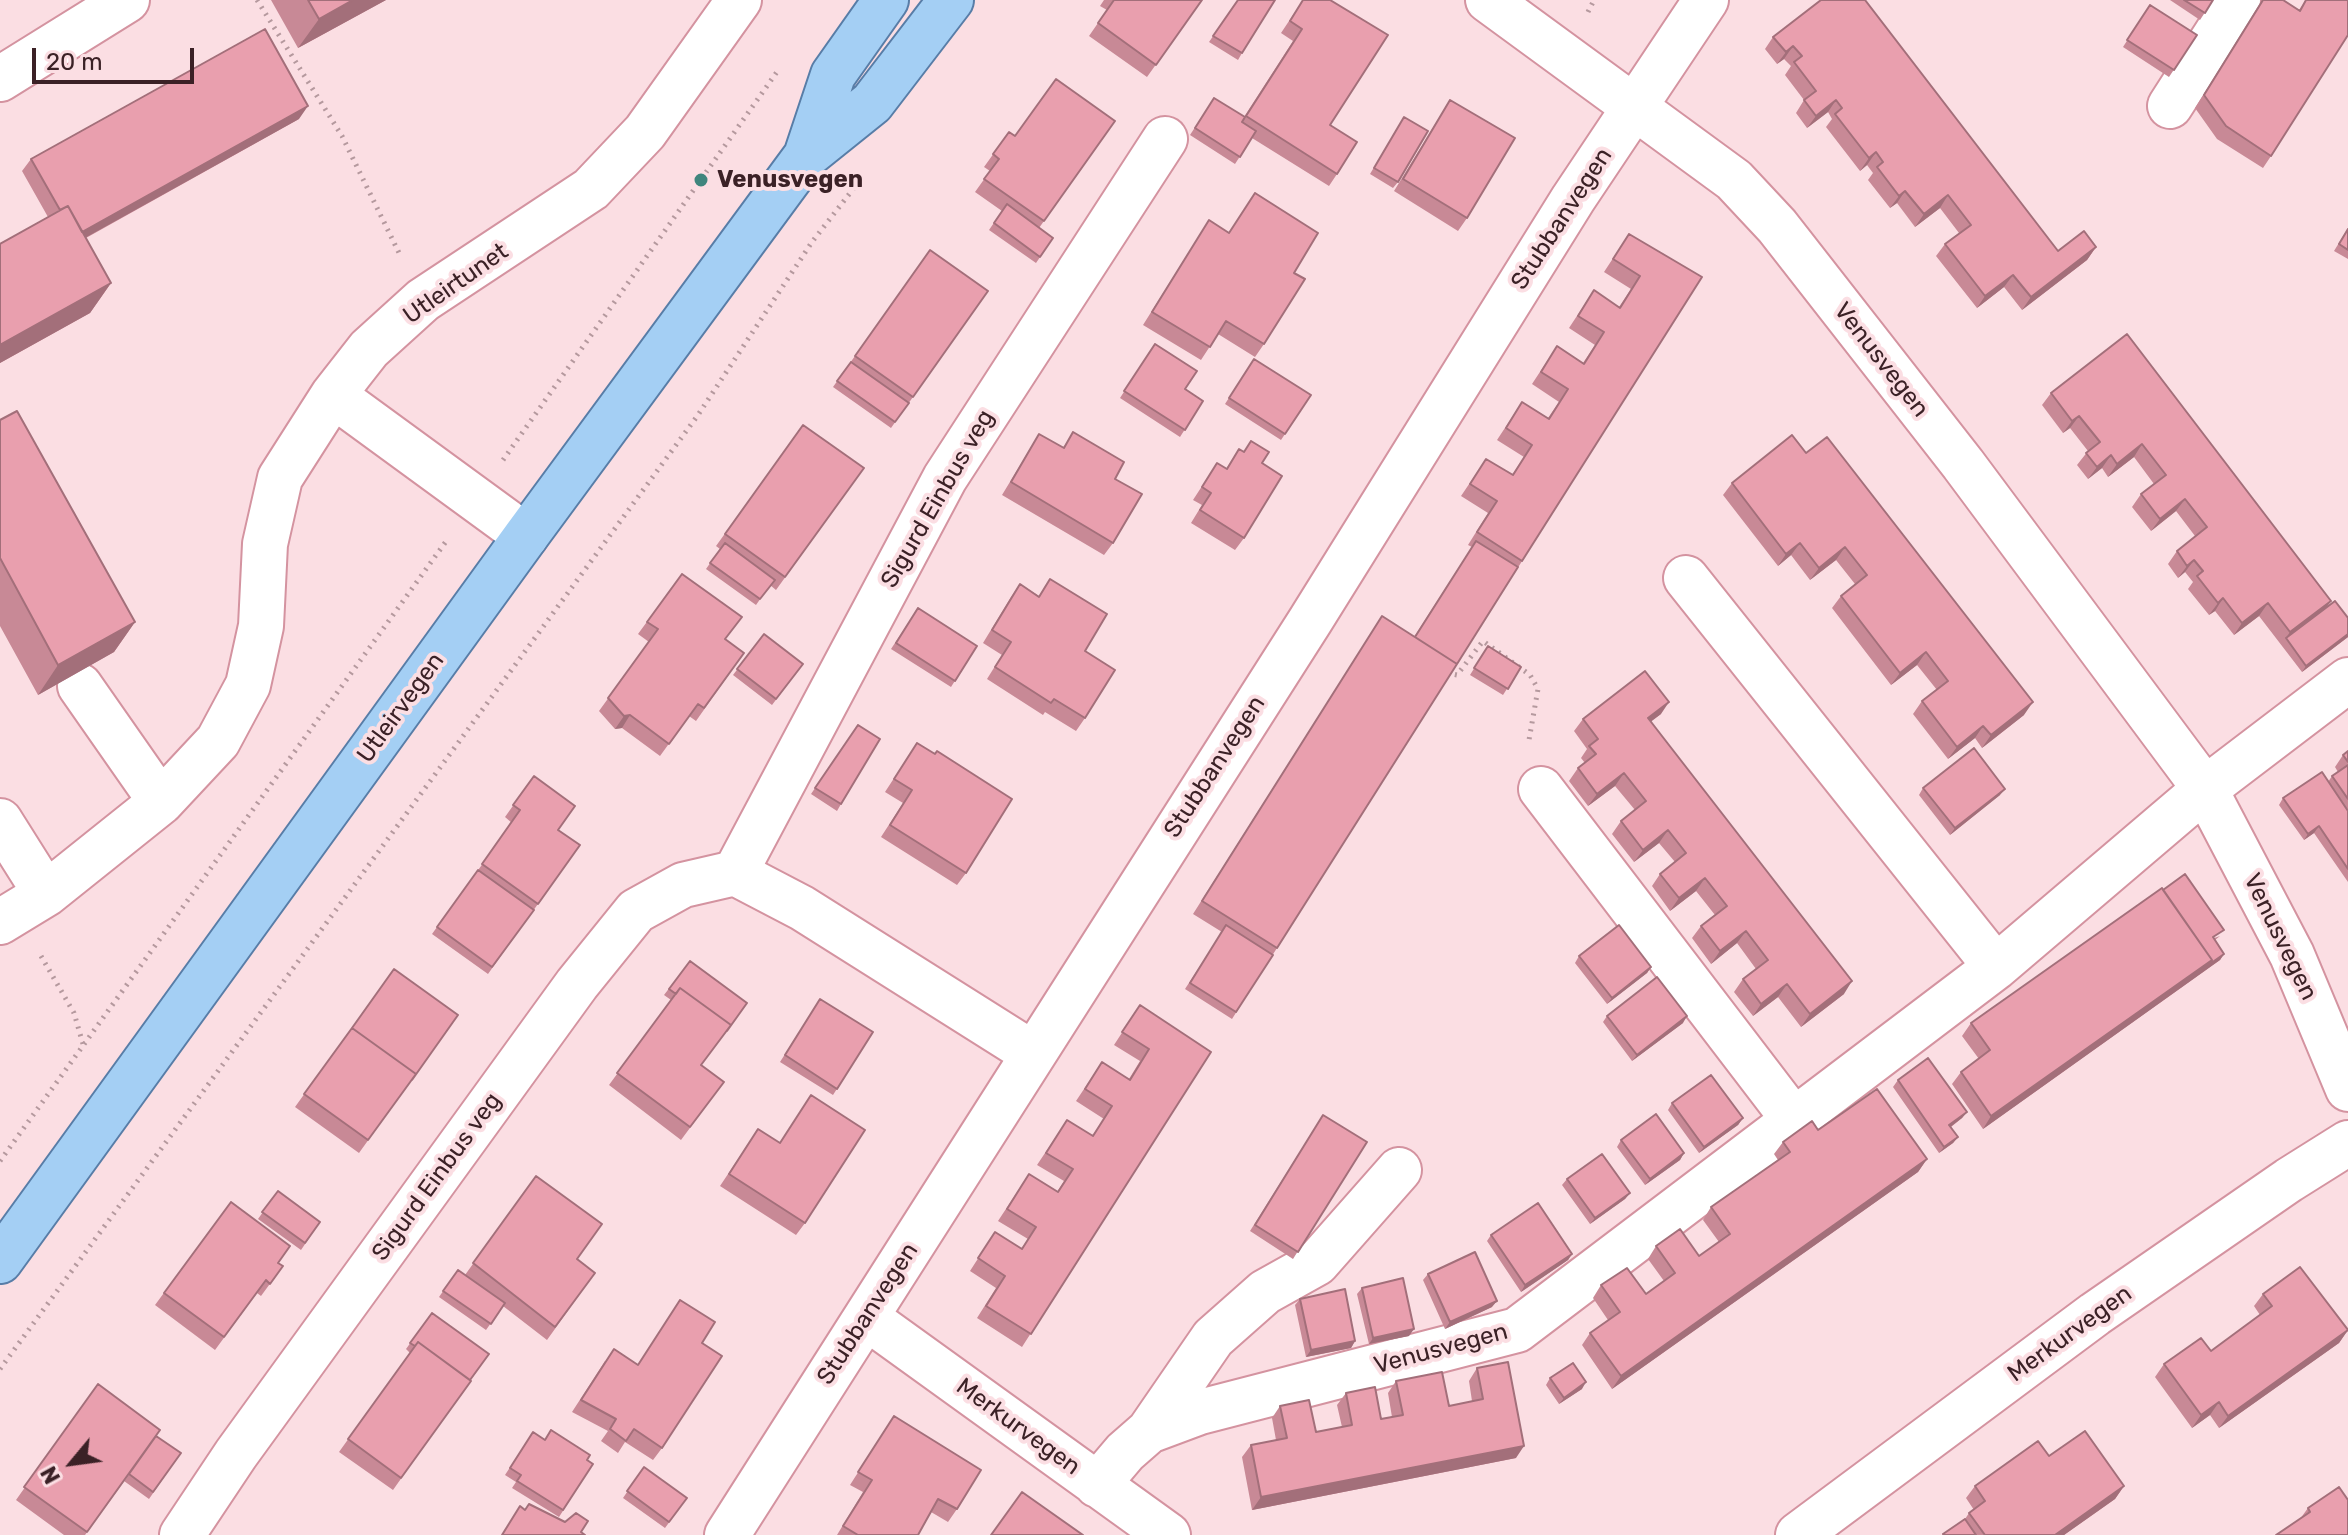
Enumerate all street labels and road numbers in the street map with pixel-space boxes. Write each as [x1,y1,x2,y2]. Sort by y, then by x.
street label: Stubbanvegen [1505,143,1619,295]
street label: Utleirtunet [398,237,514,331]
street label: Venusvegen [1827,297,1935,423]
street label: Sigurd Einbus veg [875,405,1001,593]
street label: Utleirvegen [351,647,451,769]
street label: Stubbanvegen [1158,691,1272,843]
street label: Venusvegen [2237,869,2323,1005]
street label: Sigurd Einbus veg [366,1087,508,1267]
street label: Stubbanvegen [811,1238,925,1390]
street label: Merkurvegen [2002,1279,2138,1389]
street label: Venusvegen [1371,1317,1511,1381]
street label: Merkurvegen [950,1372,1086,1482]

